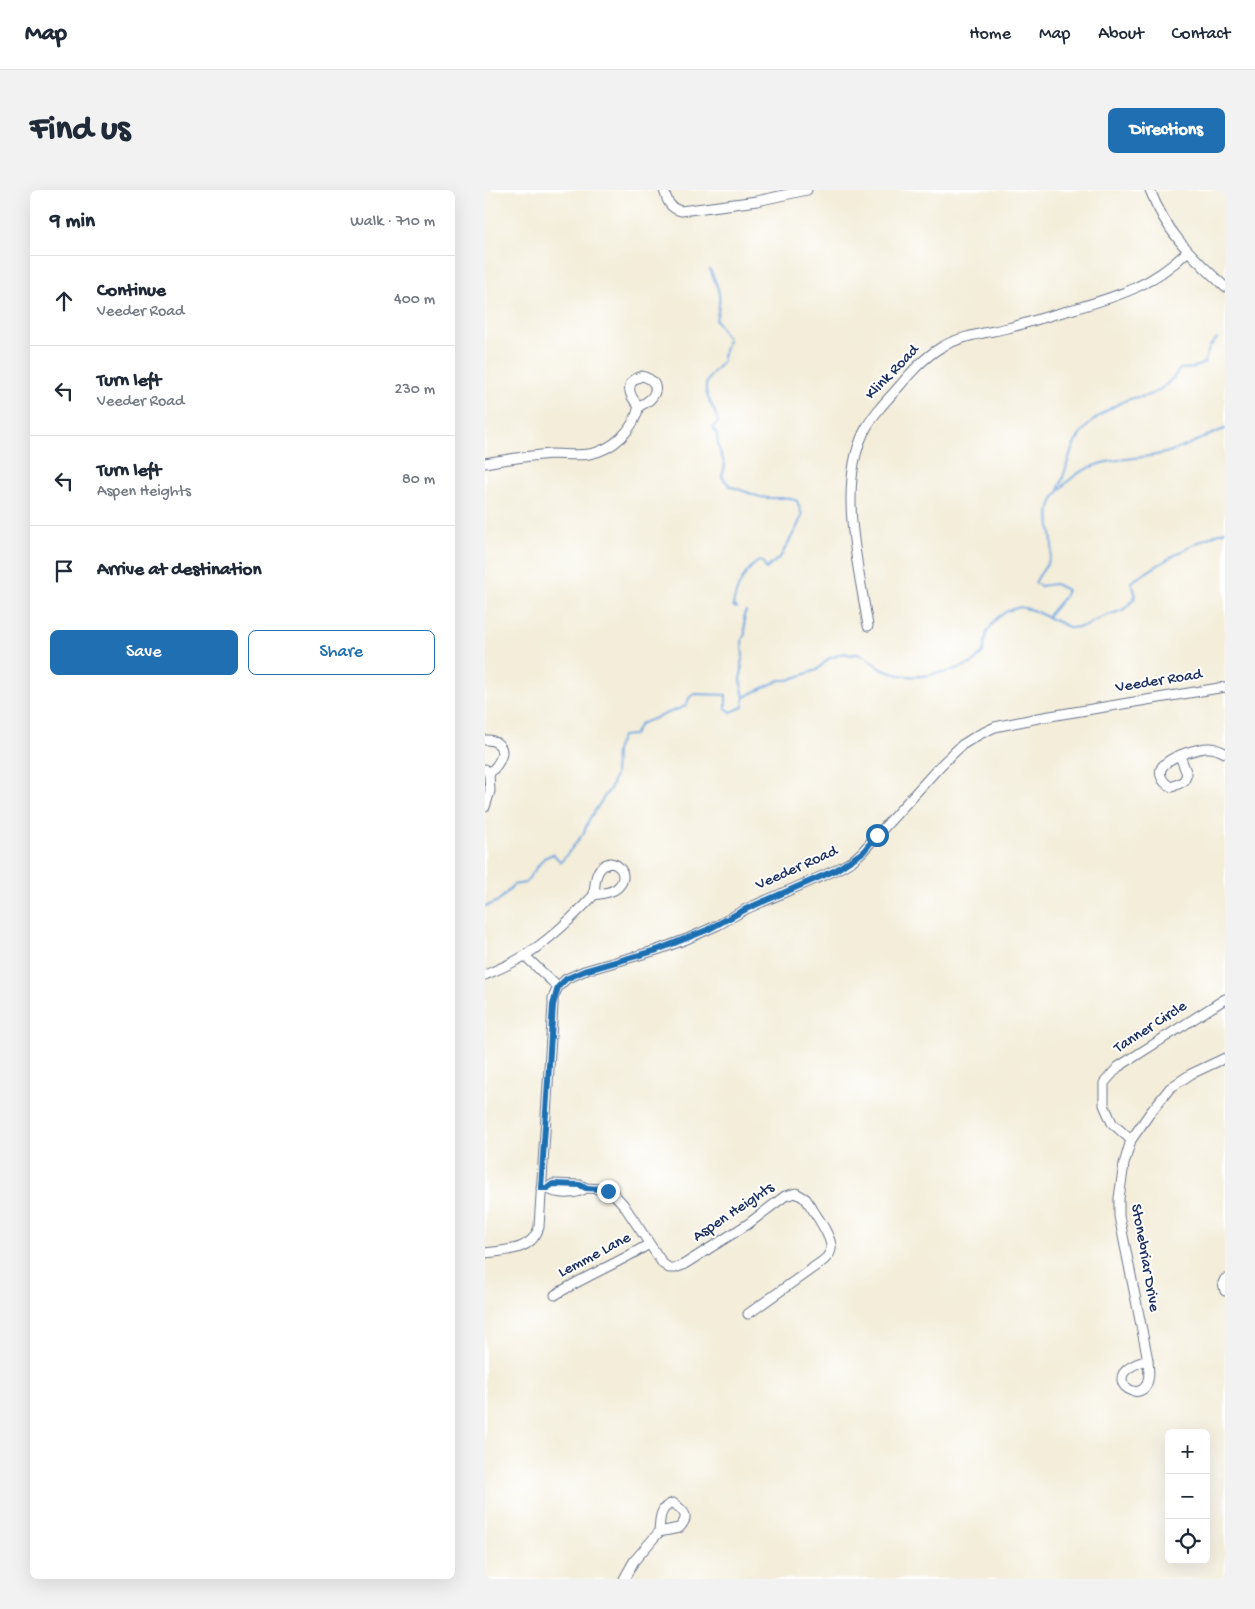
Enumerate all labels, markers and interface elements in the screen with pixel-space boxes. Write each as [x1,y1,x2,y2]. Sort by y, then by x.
text: Map [25,20,67,49]
text: Home [969,24,1011,45]
text: Map [1039,24,1070,45]
text: About [1098,24,1144,45]
text: Contact [1172,24,1230,45]
button: Directions [1108,108,1225,153]
text: Find us [30,110,130,151]
text: 9 min [50,210,95,235]
text: Walk · 710 m [350,213,435,232]
text: Continue [97,280,166,303]
icon: ahead [50,287,78,315]
text: 400 m [394,291,435,310]
text: Veeder Road [97,303,184,322]
street label: Klink Road [862,340,925,405]
text: Turn left [97,370,161,393]
icon: left [50,377,78,405]
text: 230 m [395,381,435,400]
text: Veeder Road [97,393,184,412]
text: Turn left [97,460,161,483]
icon: left [50,467,78,495]
text: 80 m [402,471,435,490]
text: Aspen Heights [97,483,191,502]
icon: arrive [50,557,78,585]
text: Arrive at destination [97,559,261,582]
button: Save [50,630,238,675]
button: Share [248,630,435,675]
street label: Veeder Road [1113,666,1205,698]
route start [866,824,889,847]
street label: Veeder Road [752,842,842,896]
street label: Tanner Circle [1110,997,1192,1059]
street label: Aspen Heights [690,1178,779,1247]
route end [597,1180,620,1203]
street label: Stonebriar Drive [1125,1203,1163,1314]
street label: Lemme Lane [555,1229,635,1283]
map controls [1165,1429,1210,1564]
button: + [1165,1429,1210,1474]
button: − [1165,1474,1210,1519]
button: locate [1165,1519,1210,1564]

